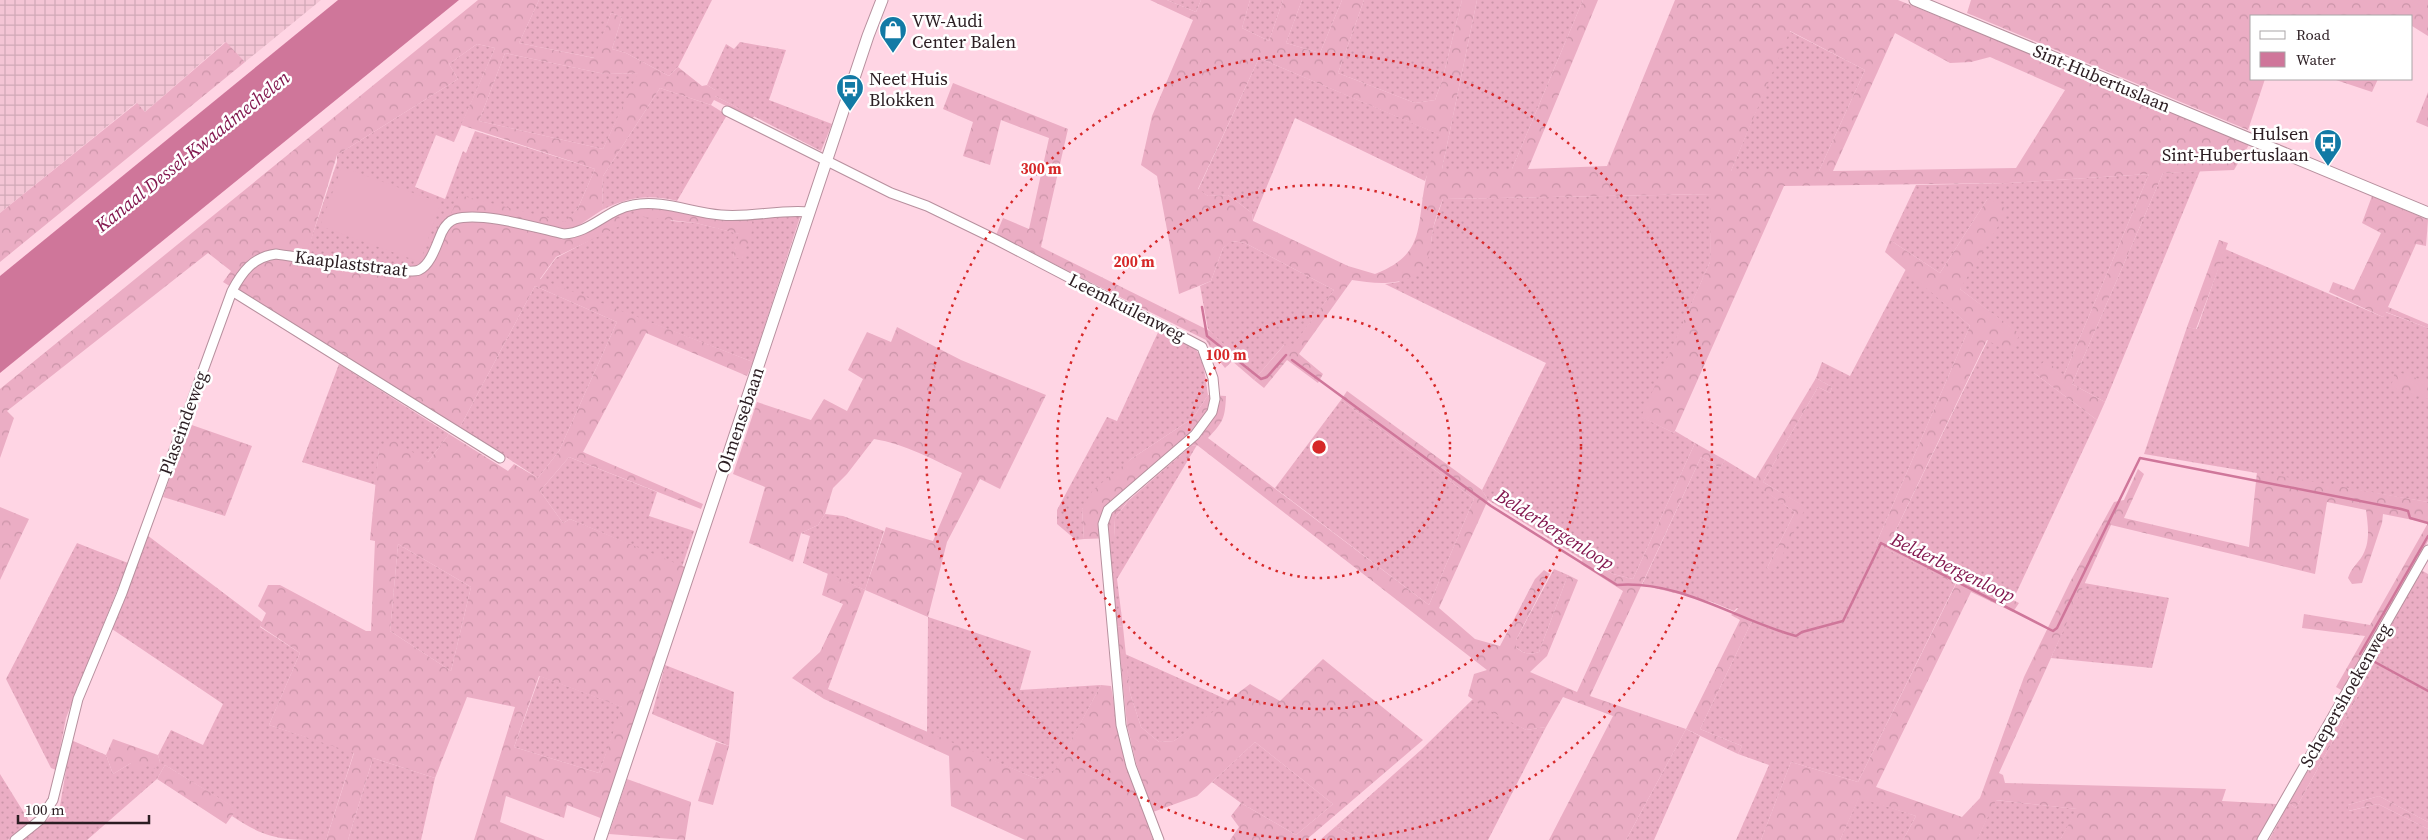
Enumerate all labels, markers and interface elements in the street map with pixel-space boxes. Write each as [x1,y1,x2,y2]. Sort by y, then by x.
place label: VW-Audi Center Balen [912,8,1016,54]
shop icon: VW-Audi Center Balen [878,15,908,54]
legend [2250,15,2413,80]
text: Road [2296,24,2330,45]
street label: Sint-Hubertuslaan [2029,38,2175,118]
text: Water [2296,49,2337,70]
water label: Kanaal Dessel-Kwaadmechelen [88,64,295,238]
place label: Neet Huis Blokken [869,66,948,112]
bus stop icon: Neet Huis Blokken [835,73,865,112]
place label: Hulsen Sint-Hubertuslaan [2162,121,2309,167]
bus stop icon: Hulsen Sint-Hubertuslaan [2313,128,2343,167]
text: 300 m [1020,158,1062,179]
street label: Kaaplaststraat [293,244,409,282]
text: 200 m [1113,251,1155,272]
street label: Leemkuilenweg [1064,267,1190,347]
text: 100 m [1205,344,1247,365]
street label: Olmensebaan [710,363,770,476]
street label: Plaseindeweg [153,367,213,479]
centre of rings [1310,438,1328,456]
water label: Belderbergenloop [1490,482,1619,576]
water label: Belderbergenloop [1886,525,2019,608]
street label: Schepershoekenweg [2293,618,2397,772]
scale bar [18,792,149,824]
text: 100 m [25,799,65,820]

